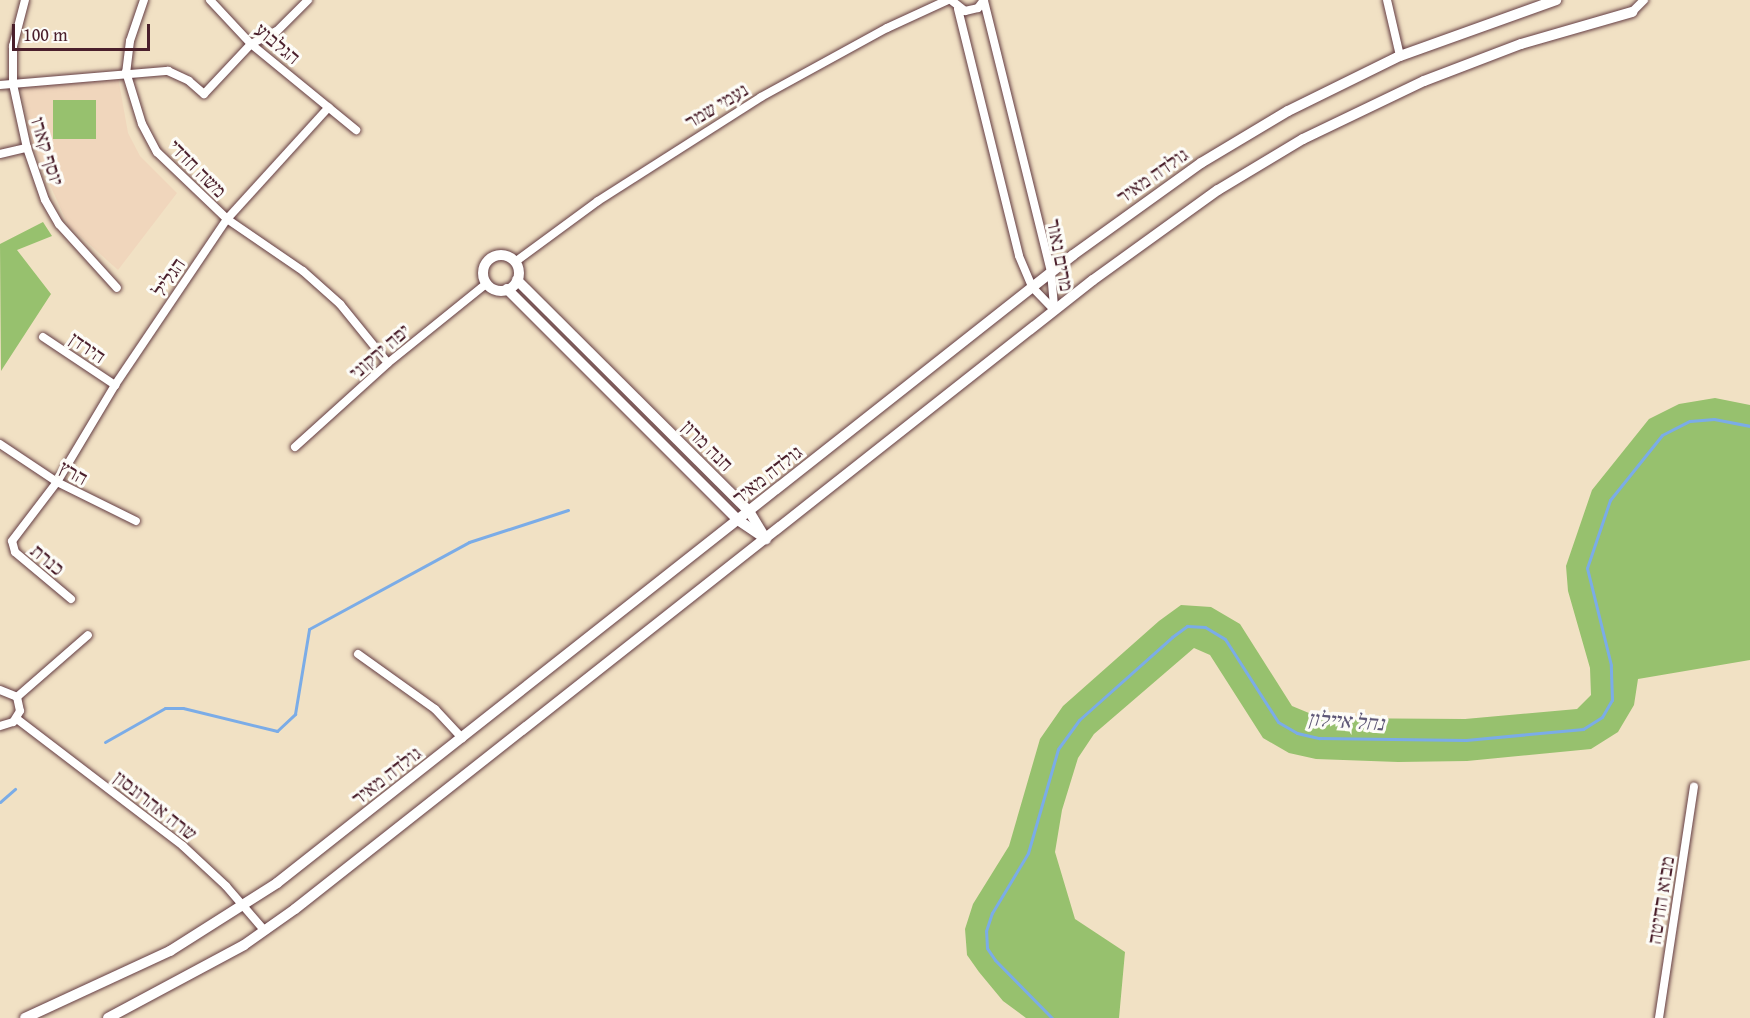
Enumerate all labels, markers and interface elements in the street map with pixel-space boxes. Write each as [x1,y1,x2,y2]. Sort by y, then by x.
scale bar [15,12,153,50]
street label: הגלבוע [250,17,306,69]
text: 100 m [23,21,68,48]
street label: נעמי שמר [680,77,752,133]
street label: יוסף קארו [26,114,70,188]
street label: משה חדדי [164,134,232,202]
street label: גולדה מאיר [1112,142,1192,208]
street label: מרים נאור [1042,217,1080,293]
street label: הגליל [146,253,190,301]
street label: יפה ירקוני [344,318,414,384]
street label: הירדן [65,326,111,368]
street label: חנה מרון [677,414,739,476]
street label: גולדה מאיר [727,439,807,509]
street label: הרץ [56,455,92,489]
street label: כנרת [26,538,70,580]
water label: נחל איילון [1307,706,1385,736]
street label: גולדה מאיר [346,740,426,810]
street label: שרה אהרונסון [109,765,203,845]
street label: מבוא החיטה [1641,854,1679,946]

